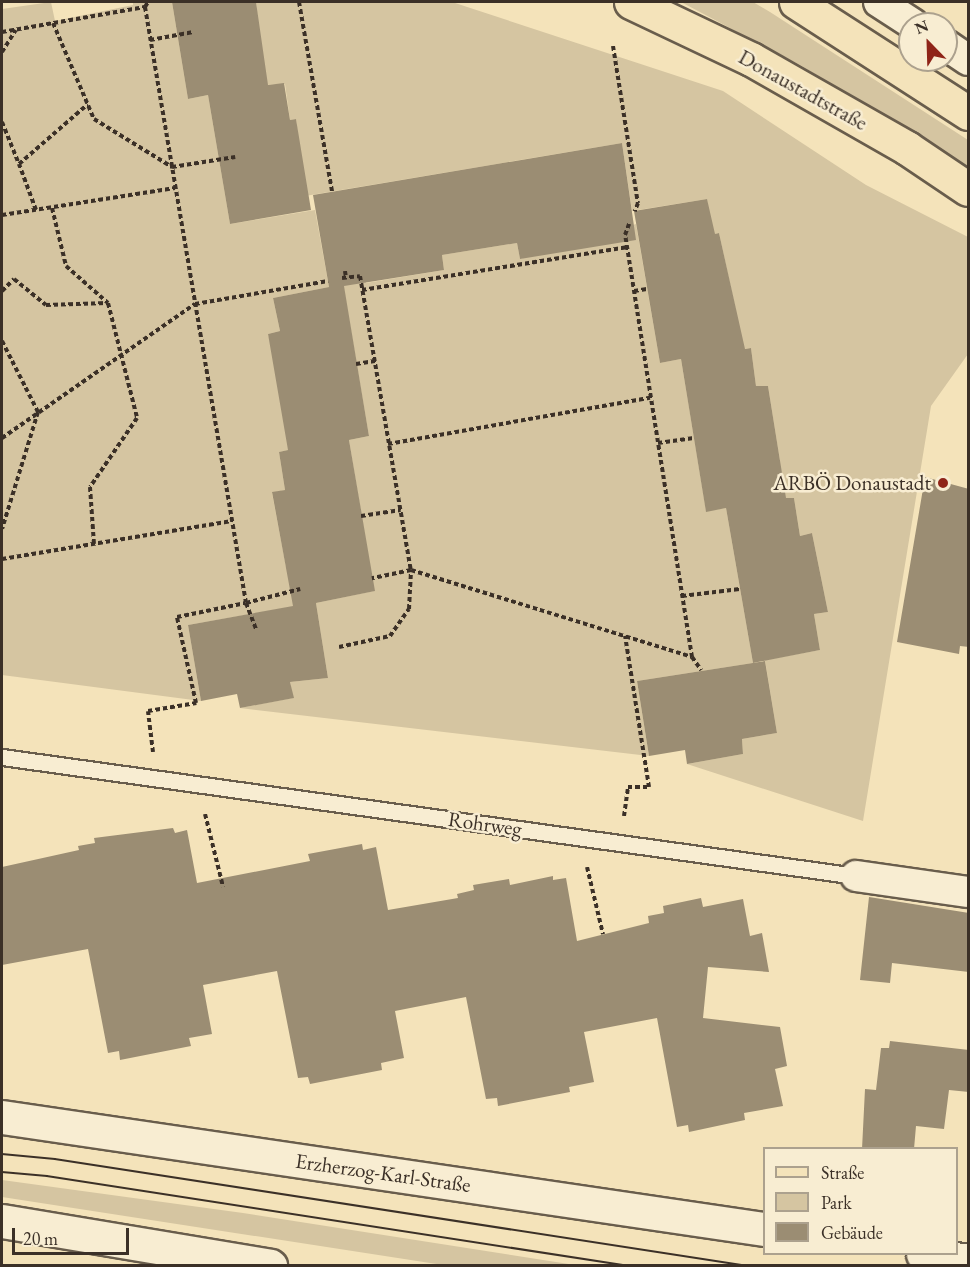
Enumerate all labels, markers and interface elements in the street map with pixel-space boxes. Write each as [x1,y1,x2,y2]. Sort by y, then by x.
north arrow [898,12,958,72]
text: N [911,15,932,39]
street label: Donaustadtstraße [734,44,872,136]
place label: ARBÖ Donaustadt [773,470,931,496]
marker: ARBÖ Donaustadt [936,476,950,490]
street label: Rohrweg [447,806,523,842]
legend [763,1147,958,1255]
street label: Erzherzog-Karl-Straße [294,1148,472,1198]
text: Straße [821,1161,864,1184]
text: Park [821,1191,852,1214]
scale bar [15,1216,132,1254]
text: Gebäude [821,1221,883,1244]
text: 20 m [23,1227,58,1250]

